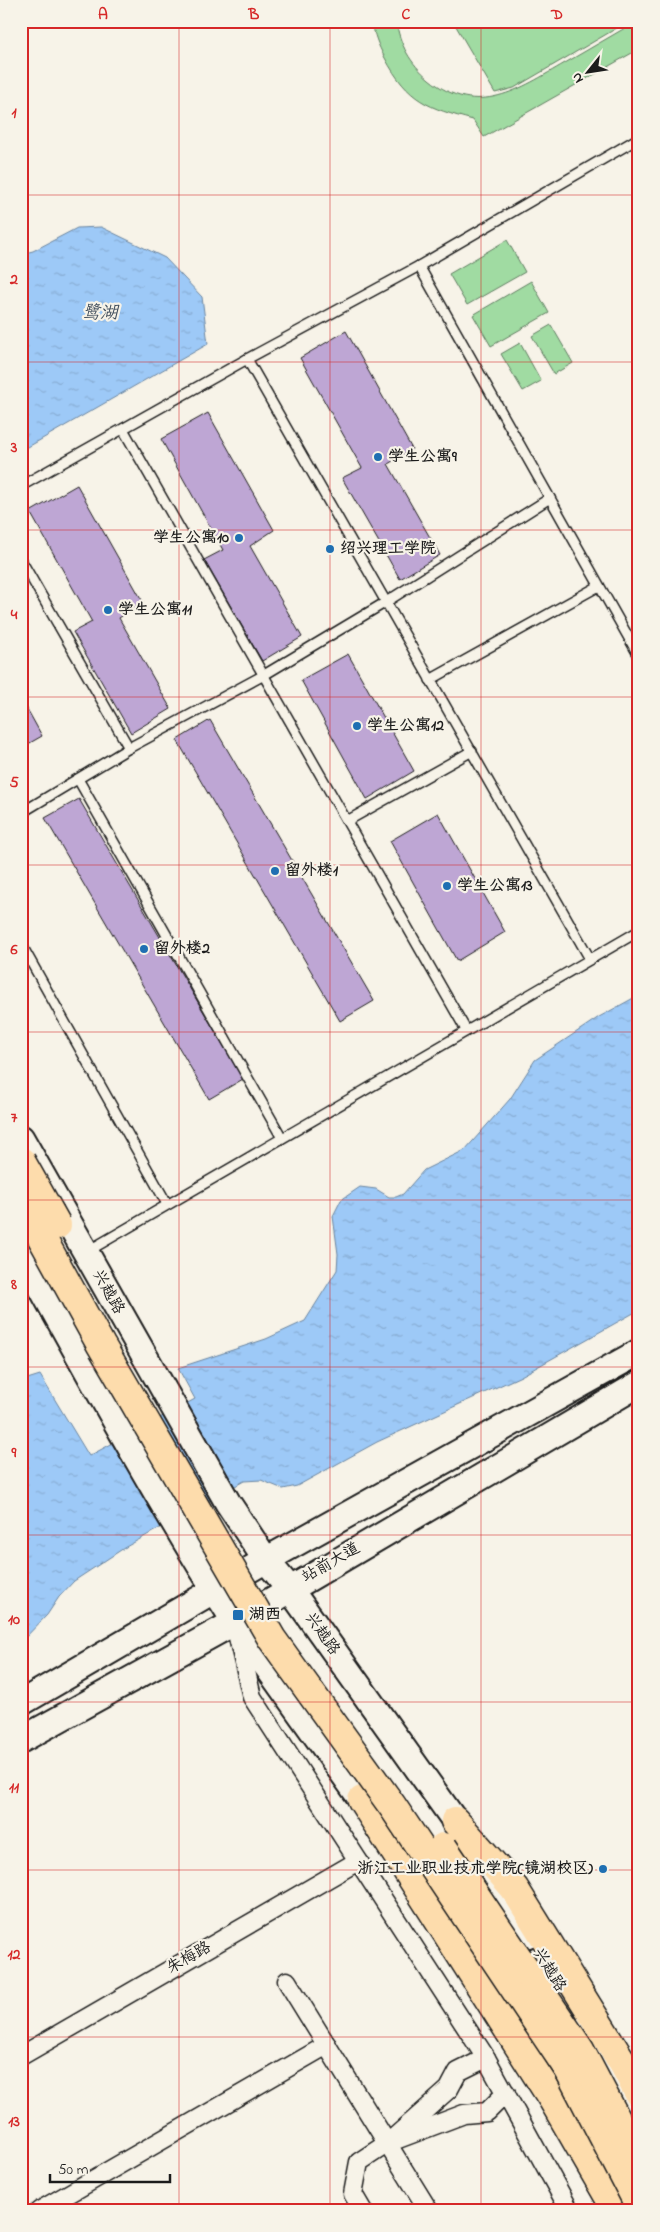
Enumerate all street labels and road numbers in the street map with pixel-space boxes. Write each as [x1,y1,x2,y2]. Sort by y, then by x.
street label: 兴越路 [86,1265,130,1319]
street label: 站前大道 [297,1537,365,1589]
street label: 兴越路 [298,1607,346,1661]
street label: 朱梅路 [162,1936,216,1980]
street label: 兴越路 [526,1943,572,1997]

